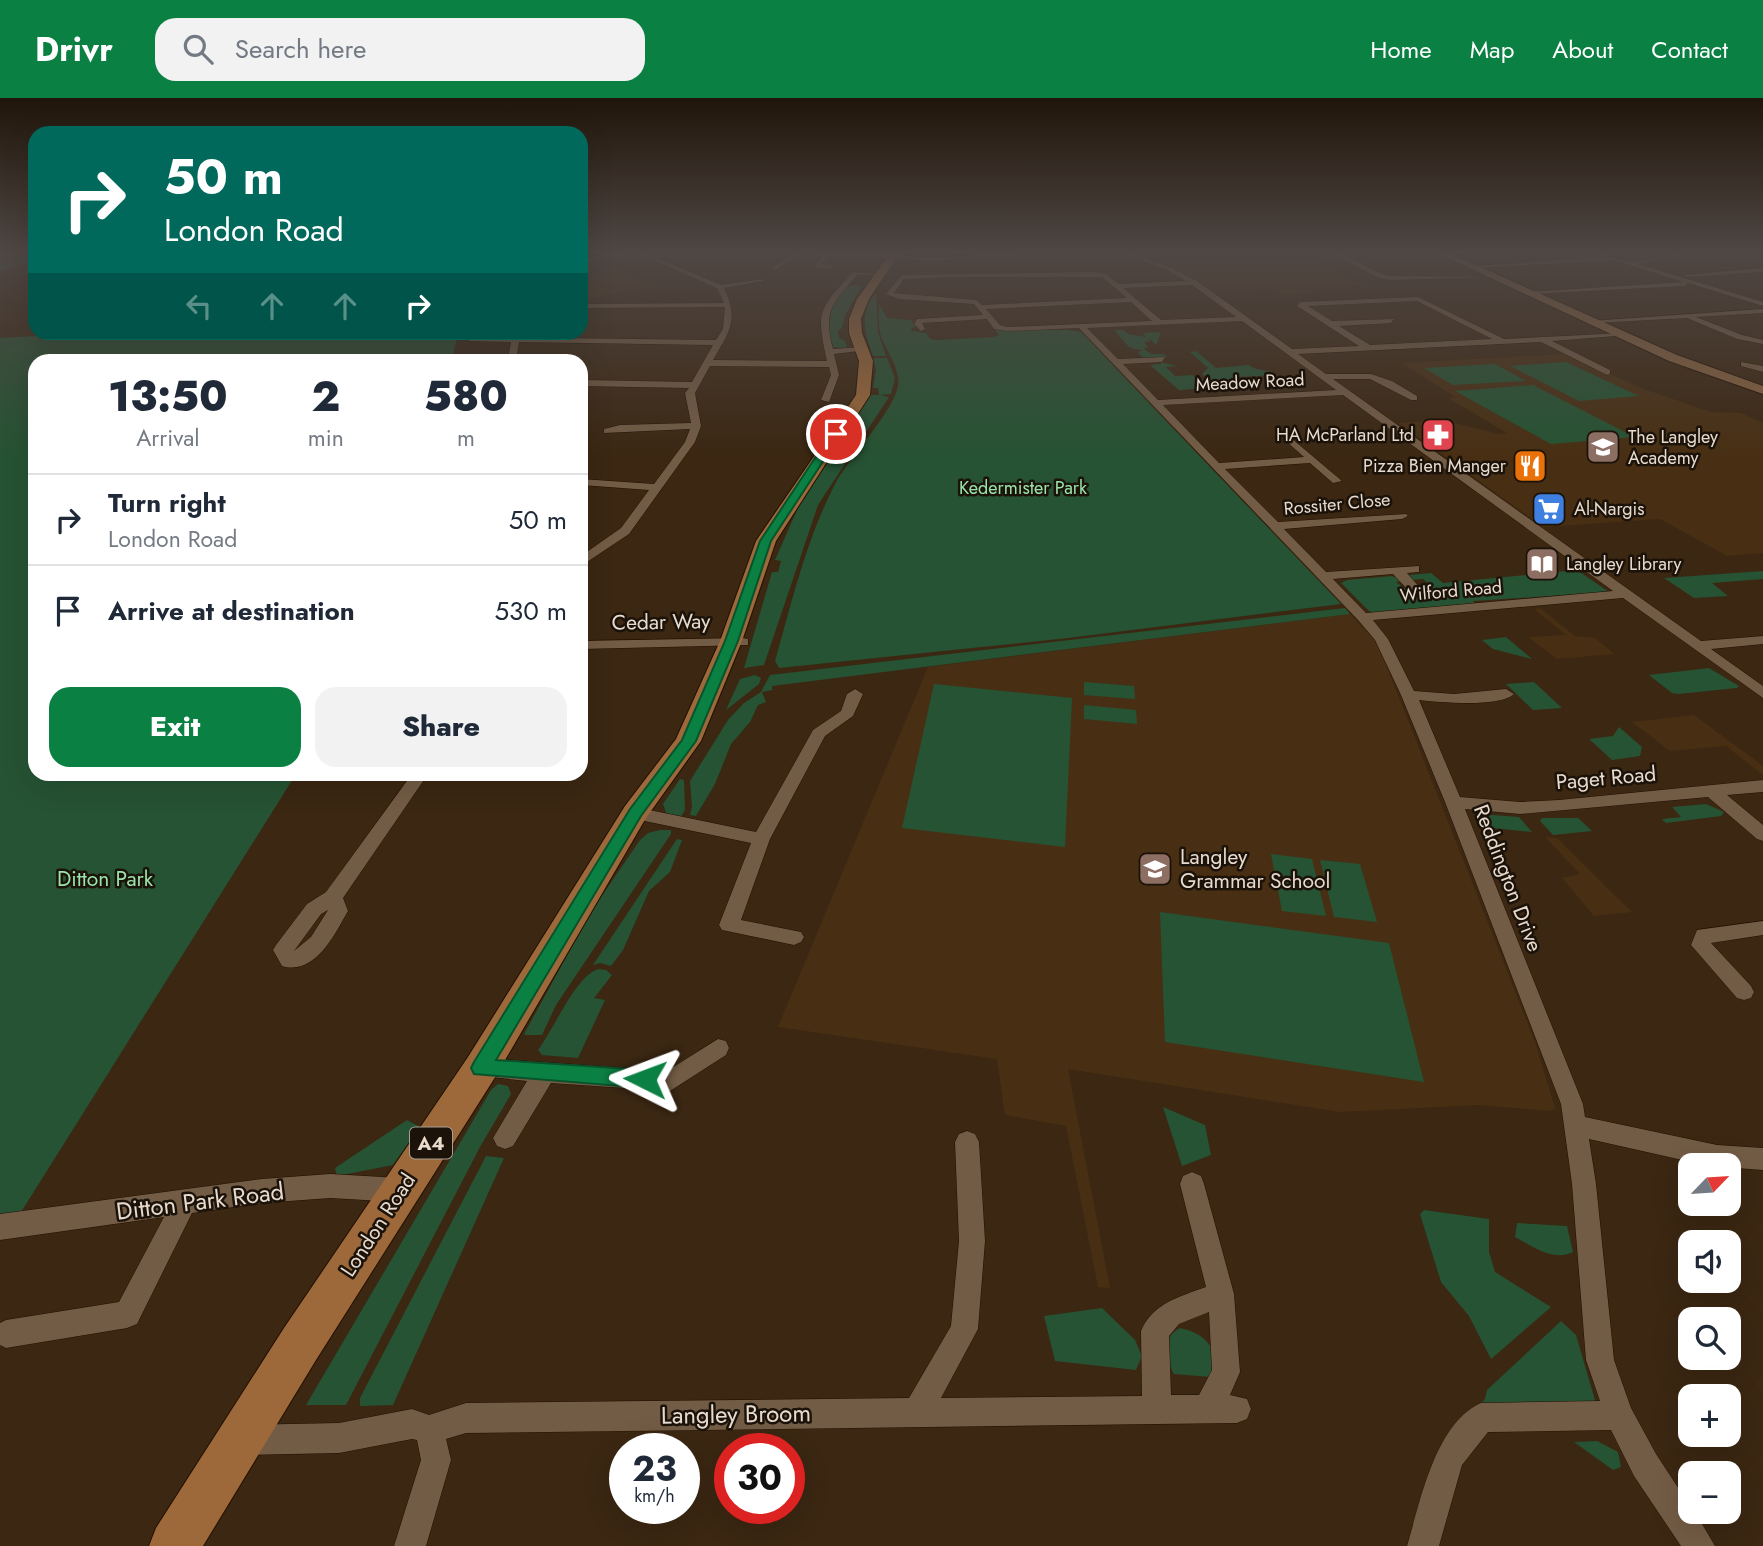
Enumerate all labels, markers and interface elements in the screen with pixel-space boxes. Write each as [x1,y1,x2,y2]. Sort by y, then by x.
search box [155,18,645,81]
text: Drivr [35,26,113,73]
icon: search [179,30,217,68]
text: Search here [235,30,366,68]
text: Home [1370,32,1432,67]
text: Map [1470,32,1514,67]
text: About [1552,32,1613,67]
text: Contact [1651,32,1728,67]
text: 50 m [164,142,283,212]
icon: right [49,154,140,245]
text: London Road [164,207,344,253]
icon: left [180,287,218,325]
icon: ahead [253,287,291,325]
icon: ahead [326,287,364,325]
icon: right [399,287,437,325]
text: 13:50 [108,366,228,427]
text: 2 [311,366,340,427]
text: 580 [424,366,508,427]
street label: Meadow Road [1195,366,1305,398]
pin [806,404,866,464]
icon: arrive [817,415,855,453]
pharmacy icon: HA McParland Ltd [1419,416,1457,454]
text: Arrival [136,421,200,455]
text: min [308,421,344,455]
text: m [457,421,475,455]
place label: HA McParland Ltd [1276,422,1414,448]
place label: The Langley Academy [1628,424,1718,471]
school or university icon: The Langley Academy [1584,428,1622,466]
restaurant icon: Pizza Bien Manger [1511,447,1549,485]
place label: Pizza Bien Manger [1363,453,1507,479]
park label: Kedermister Park [959,475,1087,501]
text: Turn right [108,484,226,522]
street label: Rossiter Close [1283,486,1391,522]
supermarket icon: Al-Nargis [1530,490,1568,528]
place label: Al-Nargis [1574,496,1645,522]
icon: right [49,501,87,539]
text: 50 m [509,501,567,539]
text: London Road [108,522,237,556]
library icon: Langley Library [1523,545,1561,583]
place label: Langley Library [1566,551,1682,577]
street label: Wilford Road [1399,574,1503,608]
icon: arrive [49,592,87,630]
text: Arrive at destination [108,592,355,630]
text: 530 m [494,592,567,630]
street label: Cedar Way [611,606,711,638]
button: Exit [49,687,301,767]
button: Share [315,687,567,767]
street label: Paget Road [1555,759,1657,797]
street label: Reddington Drive [1466,800,1550,956]
place label: Langley Grammar School [1180,842,1330,896]
school or university icon: Langley Grammar School [1136,850,1174,888]
park label: Ditton Park [57,864,154,894]
position arrow [608,1042,682,1116]
road number: A4 [410,1128,452,1158]
north arrow [1678,1153,1741,1216]
map controls [1678,1153,1741,1524]
street label: London Road [333,1167,423,1283]
street label: Ditton Park Road [114,1173,286,1229]
button: sound [1678,1230,1741,1293]
button: search [1678,1307,1741,1370]
button: + [1678,1384,1741,1447]
street label: Langley Broom [661,1395,811,1433]
speed limit sign: 30 [714,1433,805,1524]
text: 23 [632,1444,677,1494]
button: − [1678,1461,1741,1524]
text: km/h [634,1483,675,1509]

